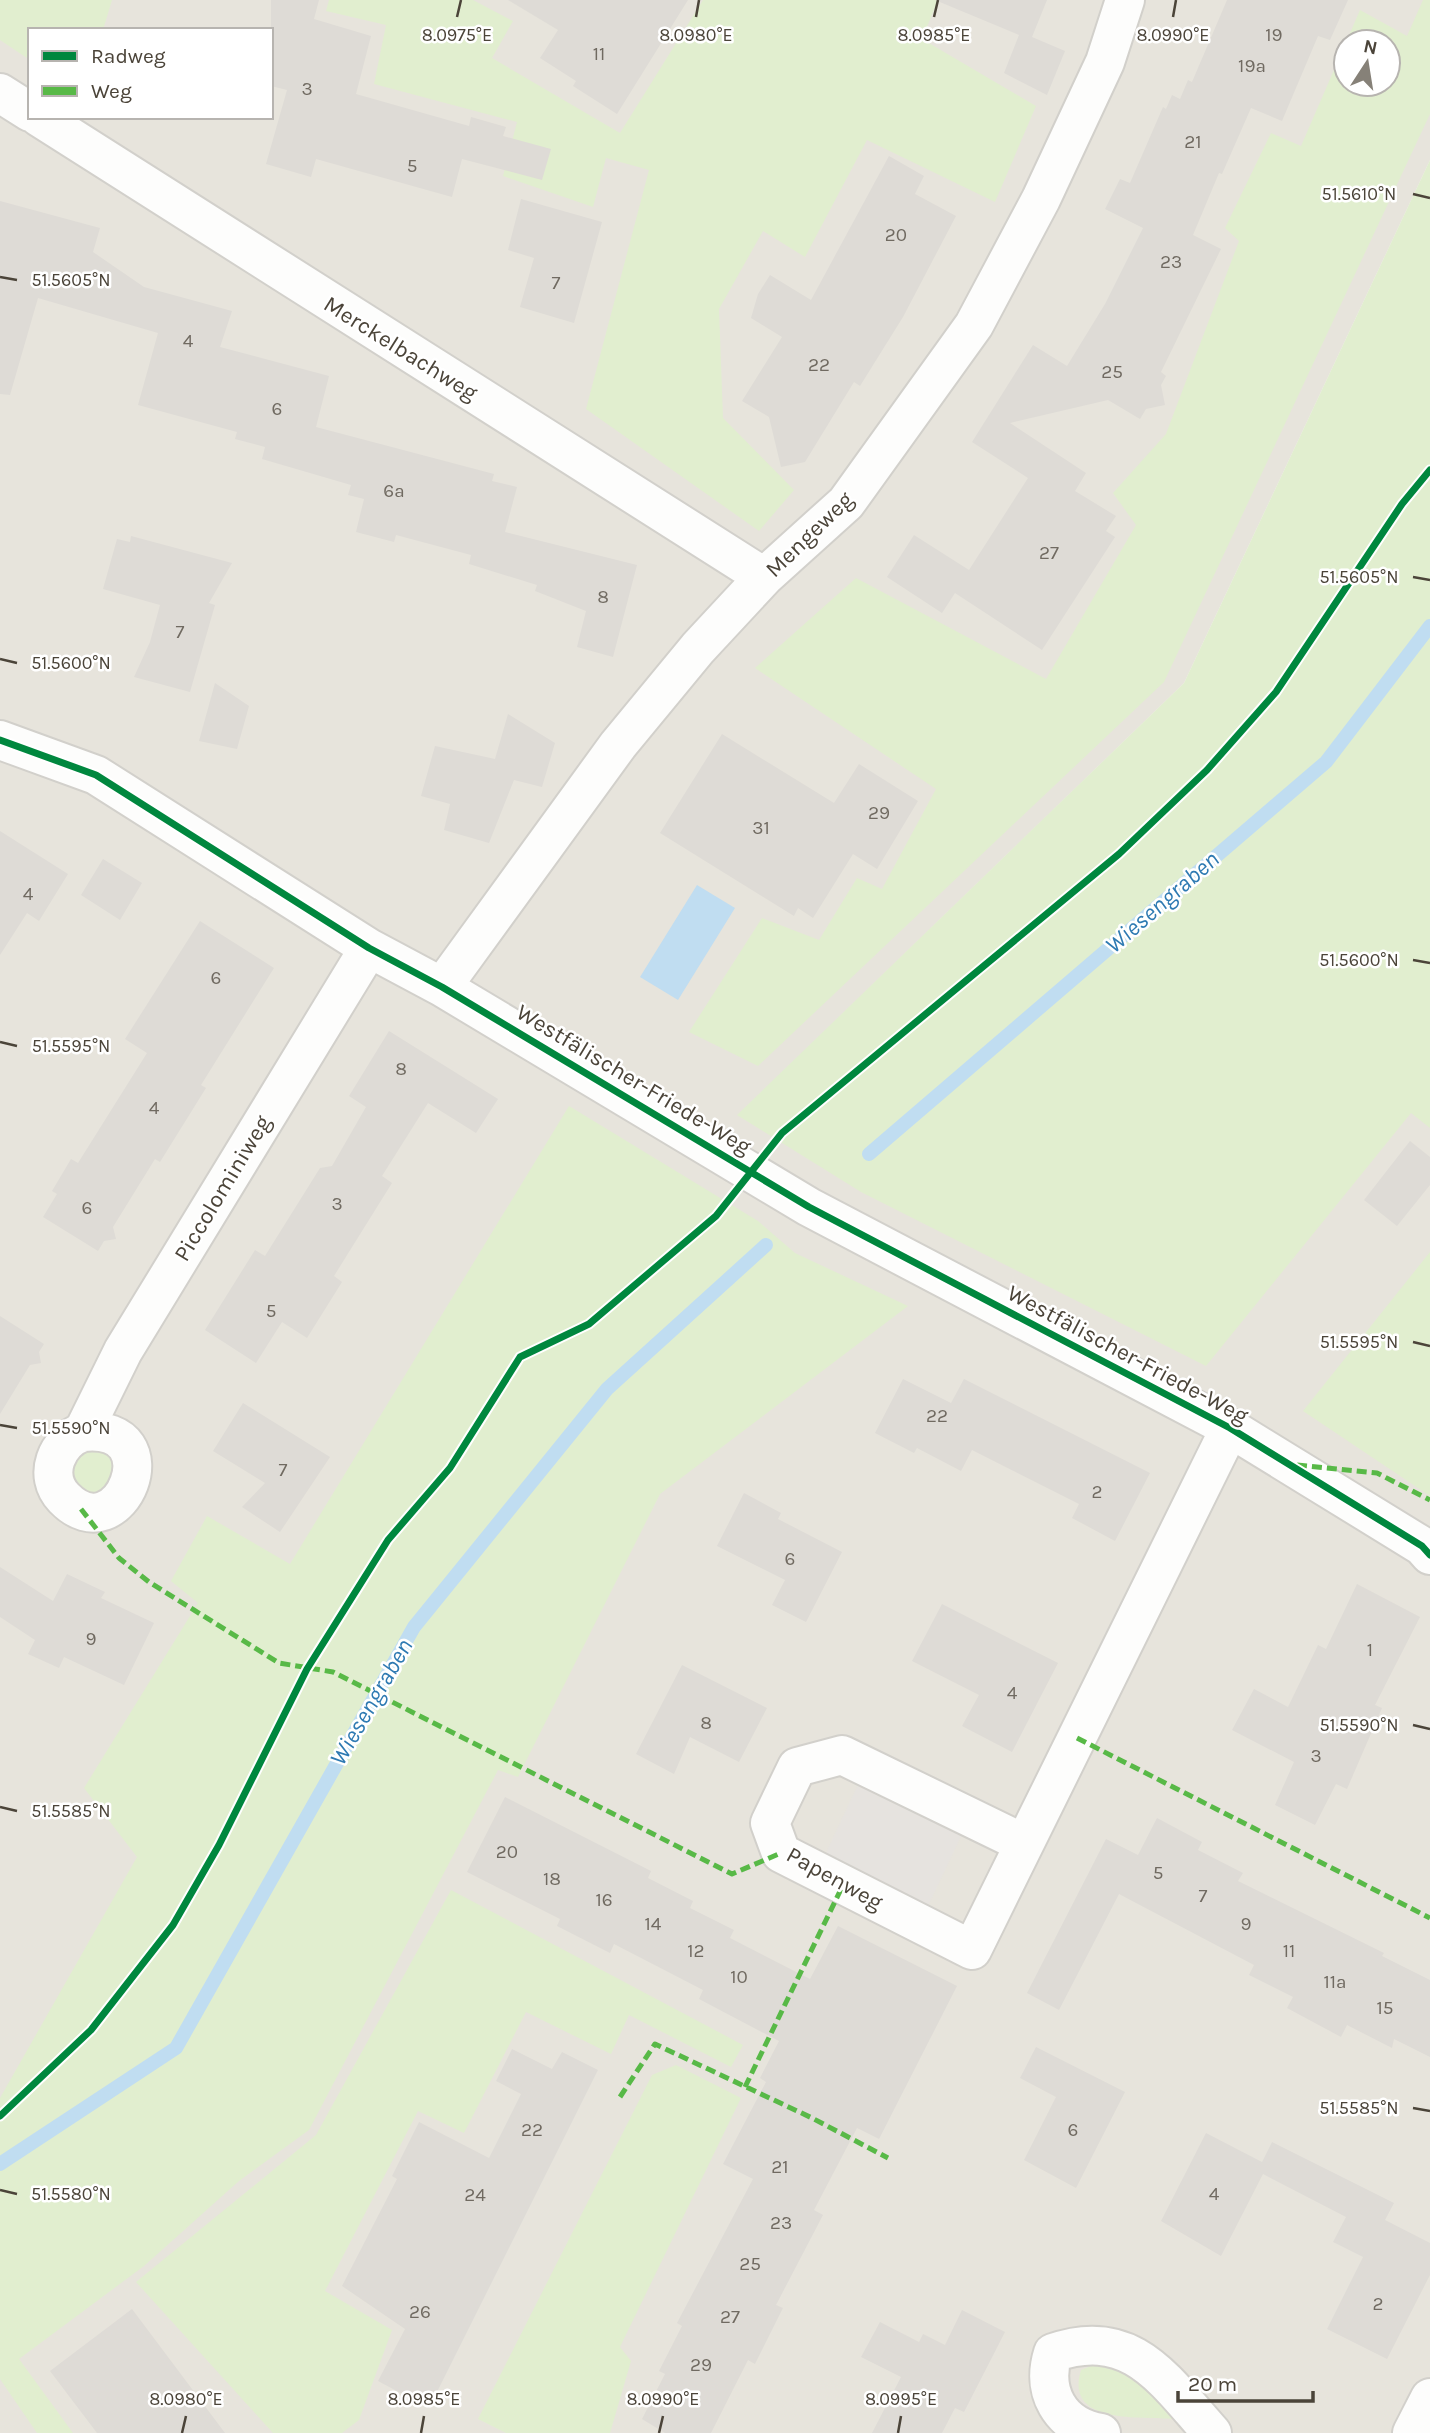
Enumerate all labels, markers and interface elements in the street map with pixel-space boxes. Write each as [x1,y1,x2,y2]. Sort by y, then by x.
text: 8.0975°E [422,24,492,46]
text: 8.0980°E [659,24,733,46]
text: 8.0985°E [898,24,970,46]
text: 8.0990°E [1137,24,1209,46]
house number: 19 [1265,24,1283,46]
legend [28,28,273,119]
north arrow [1332,28,1402,98]
text: N [1361,35,1379,60]
house number: 11 [593,43,605,65]
text: Radweg [91,44,166,68]
house number: 19a [1238,55,1266,77]
house number: 3 [301,78,313,100]
text: Weg [91,79,132,103]
house number: 21 [1184,131,1202,153]
house number: 5 [407,155,417,177]
text: 51.5610°N [1322,183,1396,205]
house number: 20 [885,224,907,246]
house number: 23 [1160,251,1182,273]
text: 51.5605°N [31,269,111,291]
house number: 7 [552,272,561,294]
street label: Merckelbachweg [319,290,483,407]
house number: 4 [183,330,194,352]
house number: 22 [808,354,830,376]
house number: 25 [1101,361,1123,383]
house number: 6 [272,398,282,420]
house number: 6a [383,480,405,502]
street label: Mengeweg [760,486,859,583]
house number: 27 [1039,542,1059,564]
text: 51.5605°N [1319,566,1399,588]
house number: 8 [597,586,609,608]
house number: 7 [176,621,185,643]
text: 51.5600°N [31,652,111,674]
house number: 29 [868,802,890,824]
house number: 31 [752,817,770,839]
water label: Wiesengraben [1099,845,1225,959]
house number: 4 [23,883,34,905]
text: 51.5600°N [1319,949,1399,971]
house number: 6 [211,967,221,989]
street label: Westfälischer-Friede-Weg [511,999,756,1160]
text: 51.5595°N [32,1035,110,1057]
house number: 8 [395,1058,407,1080]
house number: 4 [149,1097,160,1119]
street label: Piccolominiweg [168,1110,277,1266]
house number: 3 [331,1193,343,1215]
house number: 6 [82,1197,92,1219]
street label: Westfälischer-Friede-Weg [1003,1279,1253,1430]
house number: 5 [266,1300,276,1322]
text: 51.5595°N [1320,1331,1398,1353]
house number: 22 [926,1405,948,1427]
text: 51.5590°N [31,1417,111,1439]
house number: 7 [279,1459,288,1481]
house number: 2 [1091,1481,1103,1503]
house number: 6 [785,1548,795,1570]
house number: 9 [85,1628,97,1650]
water label: Wiesengraben [323,1634,419,1770]
house number: 1 [1367,1639,1373,1661]
house number: 4 [1007,1682,1018,1704]
house number: 8 [700,1712,712,1734]
text: 51.5590°N [1319,1714,1399,1736]
house number: 3 [1310,1745,1322,1767]
text: 51.5585°N [31,1800,111,1822]
house number: 20 [496,1841,518,1863]
street label: Papenweg [782,1841,888,1916]
house number: 5 [1153,1862,1163,1884]
house number: 18 [543,1868,561,1890]
house number: 7 [1199,1885,1208,1907]
house number: 16 [595,1889,613,1911]
house number: 14 [645,1913,662,1935]
house number: 9 [1240,1913,1252,1935]
house number: 12 [687,1940,705,1962]
house number: 11 [1283,1940,1295,1962]
house number: 10 [730,1966,748,1988]
house number: 11a [1323,1971,1347,1993]
house number: 15 [1376,1997,1394,2019]
text: 51.5585°N [1319,2097,1399,2119]
house number: 22 [521,2119,543,2141]
house number: 6 [1068,2119,1078,2141]
house number: 21 [771,2156,789,2178]
text: 51.5580°N [31,2183,111,2205]
house number: 4 [1209,2183,1220,2205]
house number: 24 [464,2184,486,2206]
house number: 23 [770,2212,792,2234]
house number: 25 [739,2253,761,2275]
house number: 2 [1372,2293,1384,2315]
house number: 26 [409,2301,431,2323]
house number: 27 [720,2306,740,2328]
house number: 29 [690,2354,712,2376]
scale bar [1178,2360,1313,2404]
text: 20 m [1188,2372,1237,2396]
text: 8.0980°E [149,2388,223,2410]
text: 8.0985°E [388,2388,460,2410]
text: 8.0990°E [627,2388,699,2410]
text: 8.0995°E [865,2388,937,2410]

